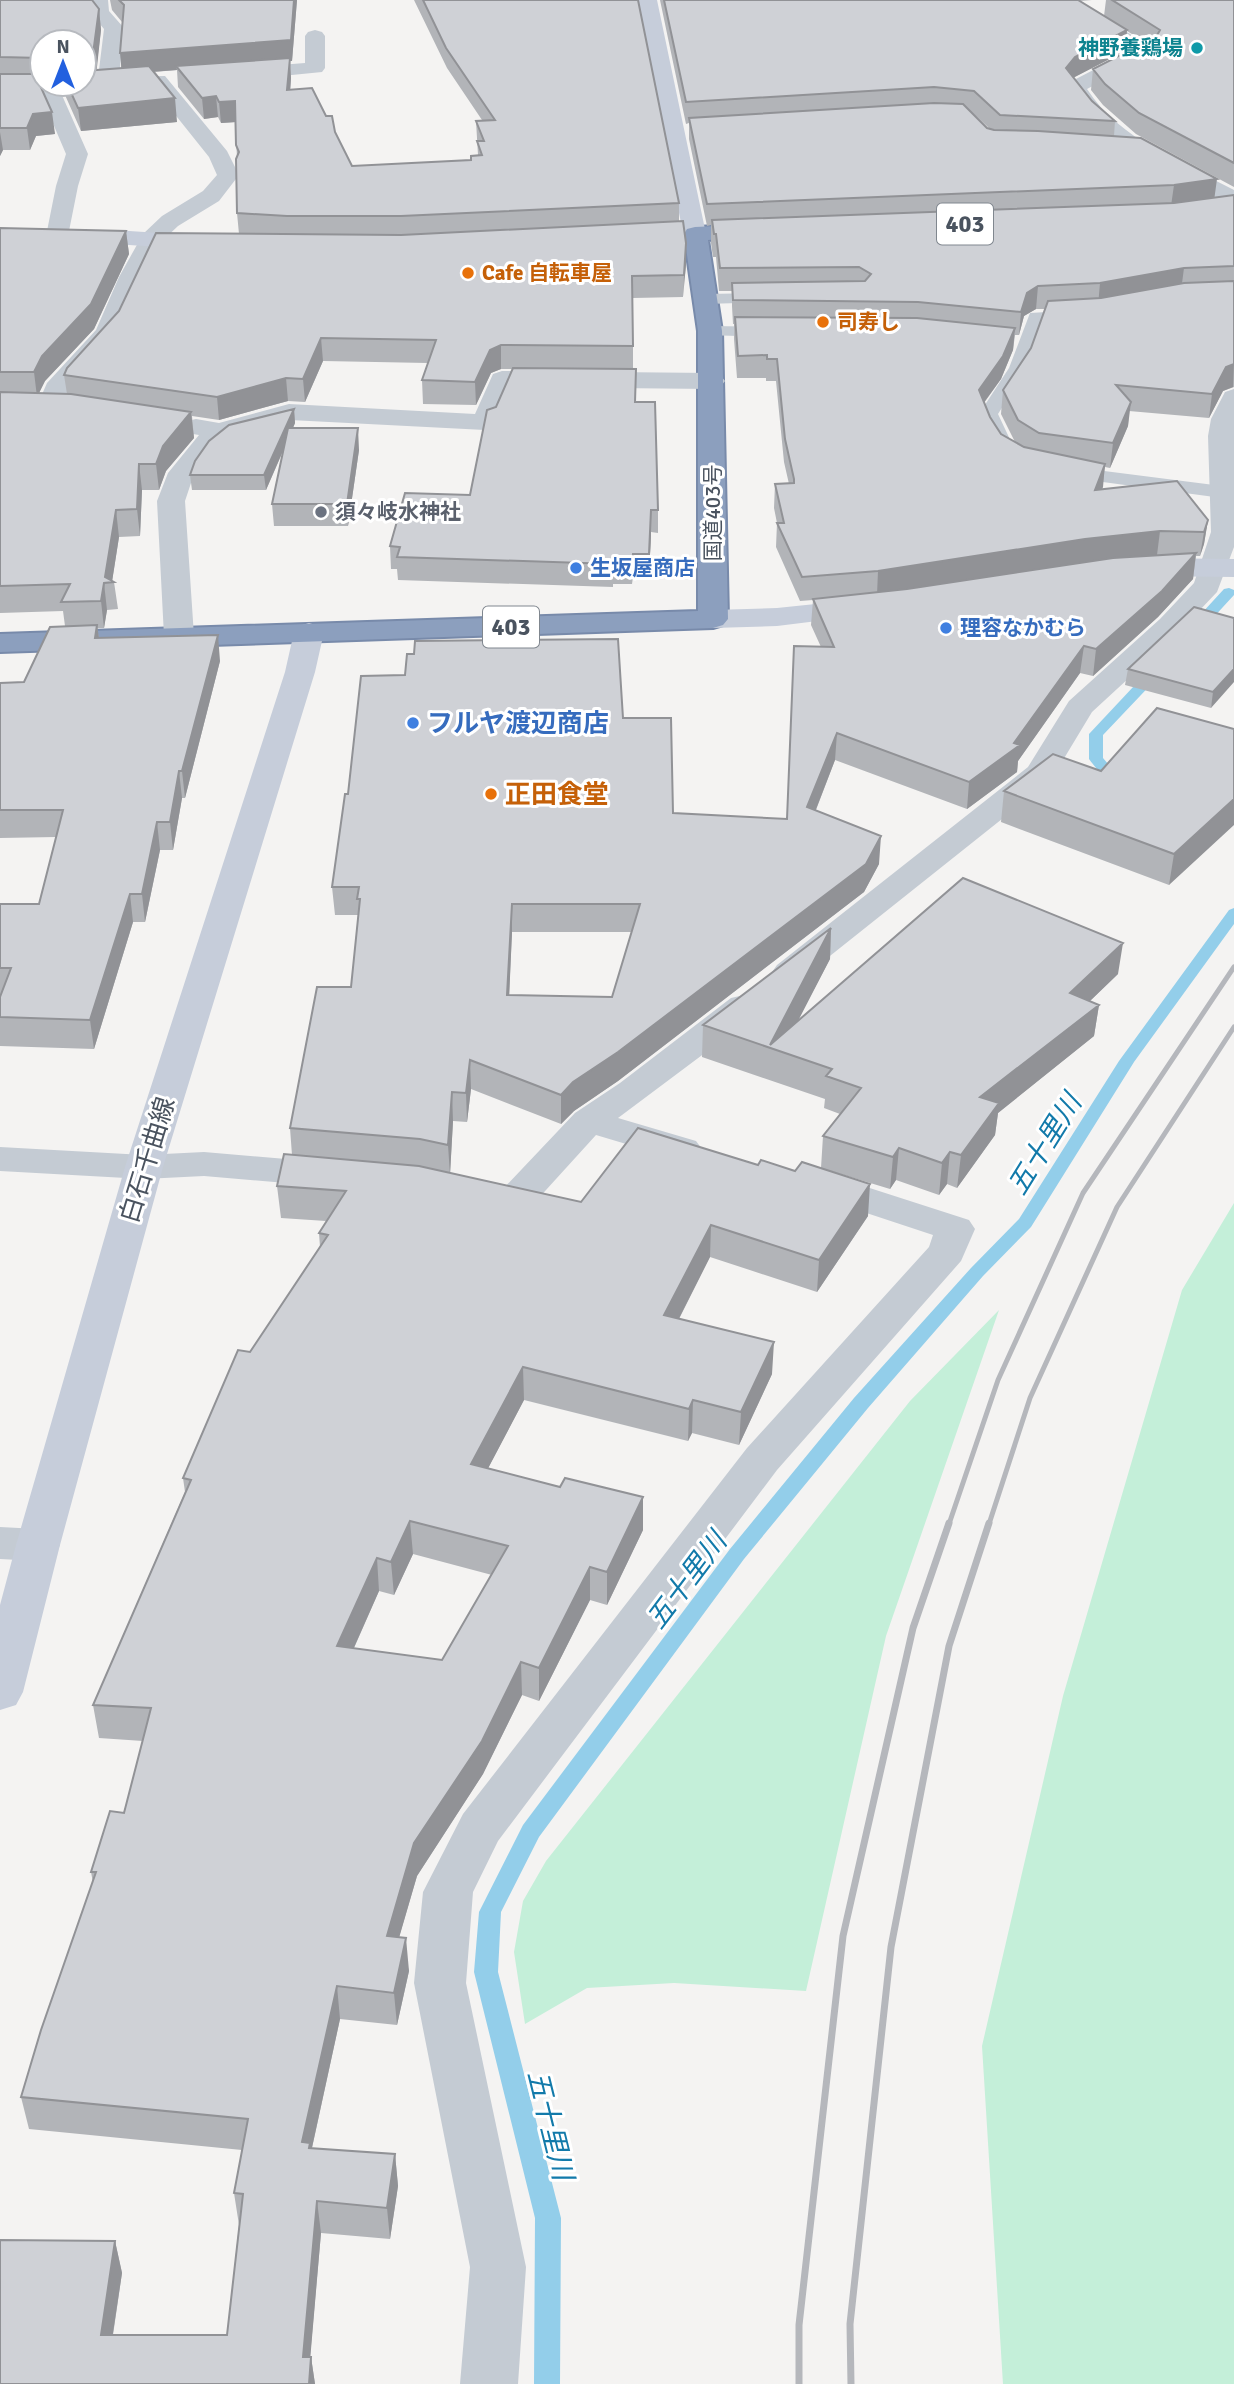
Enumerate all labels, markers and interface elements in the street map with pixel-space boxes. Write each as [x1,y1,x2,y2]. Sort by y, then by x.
north arrow [28,28,98,98]
text: N [56,35,70,59]
place label: 神野養鶏場 [1078,35,1183,61]
marker: 神野養鶏場 [1189,40,1205,56]
road number: 403 [937,204,993,244]
place label: Cafe 自転車屋 [482,260,612,286]
marker: Cafe 自転車屋 [460,265,476,281]
place label: 司寿し [837,309,900,335]
marker: 司寿し [815,314,831,330]
street label: 国道403号 [700,464,726,562]
place label: 須々岐水神社 [335,499,461,525]
marker: 須々岐水神社 [313,504,329,520]
place label: 生坂屋商店 [590,555,695,581]
marker: 生坂屋商店 [568,560,584,576]
road number: 403 [483,606,539,648]
place label: 理容なかむら [960,615,1086,641]
marker: 理容なかむら [938,620,954,636]
place label: フルヤ渡辺商店 [427,708,609,740]
marker: フルヤ渡辺商店 [405,715,421,731]
place label: 正田食堂 [505,779,609,811]
marker: 正田食堂 [483,786,499,802]
water label: 五十里川 [1001,1085,1091,1201]
street label: 白石千曲線 [114,1093,182,1227]
water label: 五十里川 [640,1523,736,1636]
water label: 五十里川 [520,2067,581,2187]

